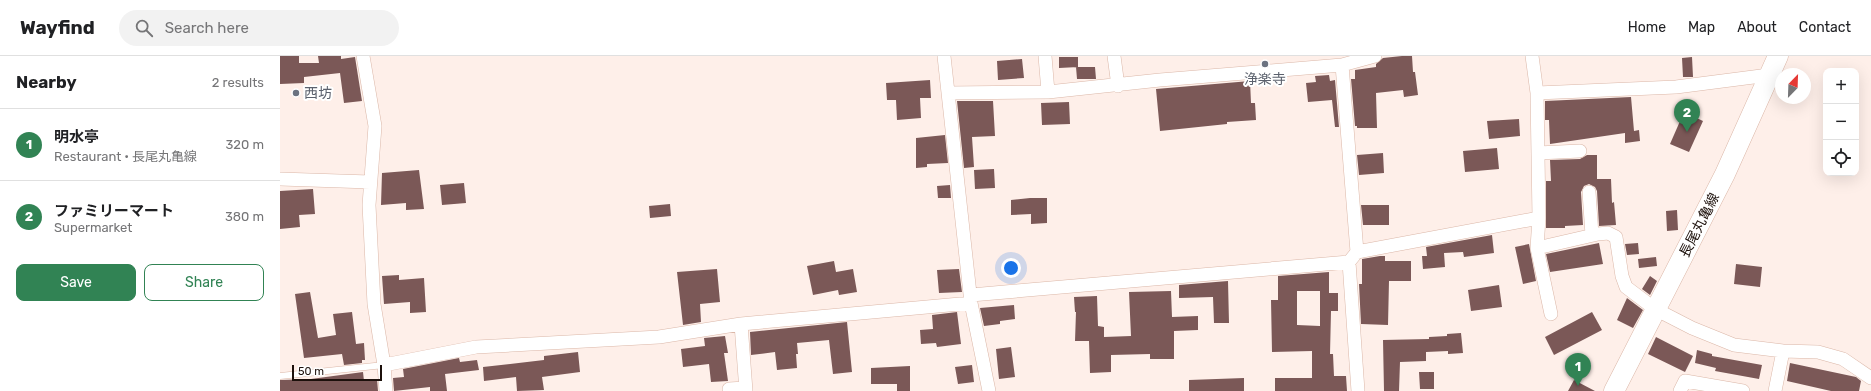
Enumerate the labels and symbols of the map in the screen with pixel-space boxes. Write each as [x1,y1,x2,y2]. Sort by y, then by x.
marker: 浄楽寺 [1260,59,1270,69]
north arrow [1775,68,1811,104]
place label: 浄楽寺 [1244,71,1286,88]
place label: 西坊 [304,85,332,102]
marker: 西坊 [291,88,301,98]
pin: 2 [1674,99,1700,132]
street label: 長尾丸亀線 [1676,190,1723,260]
your location [1001,258,1021,278]
pin: 1 [1565,353,1591,386]
scale bar [292,363,382,382]

